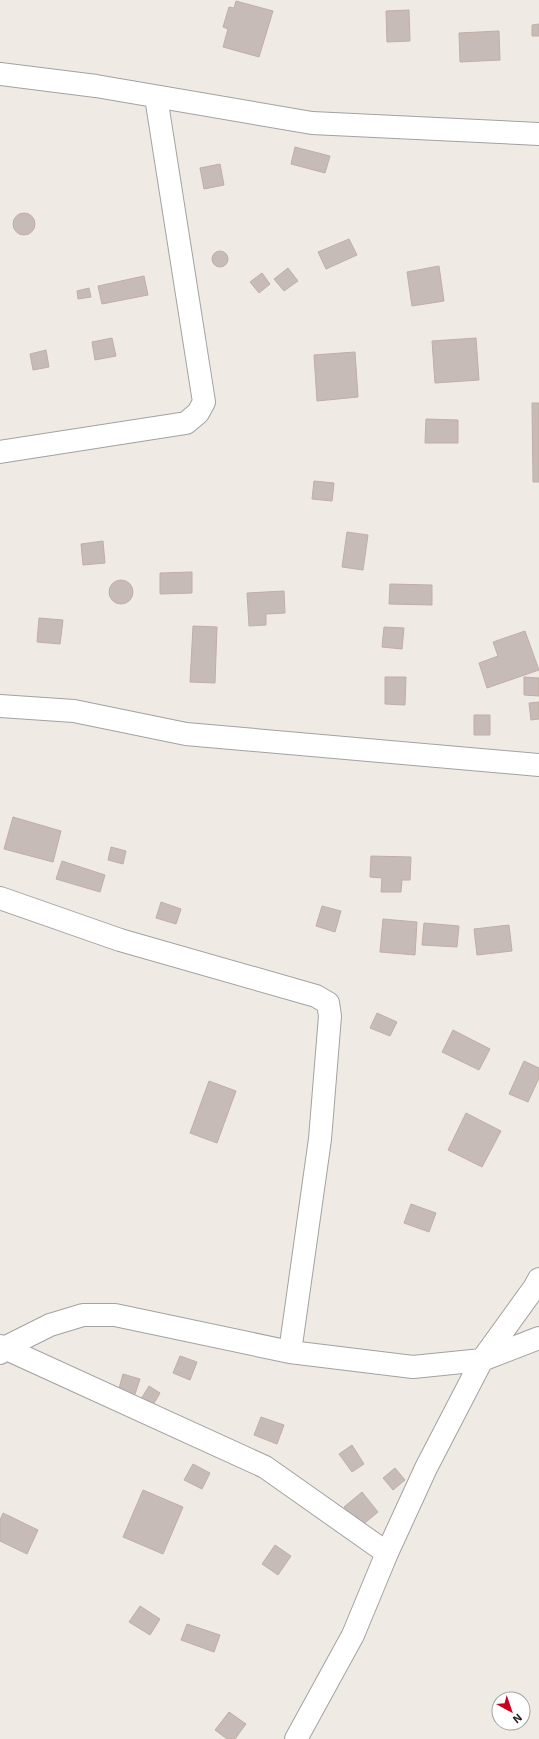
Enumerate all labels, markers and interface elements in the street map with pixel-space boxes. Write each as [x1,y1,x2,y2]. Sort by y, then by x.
north arrow [491,1691,531,1731]
text: N [510,1712,525,1727]

